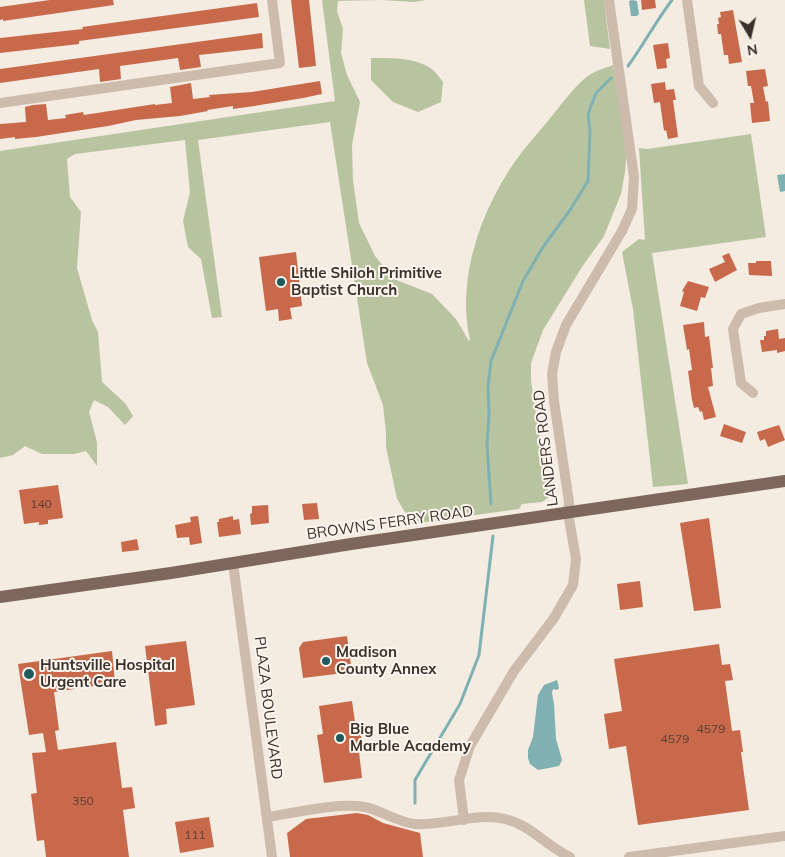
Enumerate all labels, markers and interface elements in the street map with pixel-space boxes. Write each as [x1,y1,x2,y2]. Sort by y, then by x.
north arrow [725,10,775,60]
text: N [746,40,759,60]
place label: Little Shiloh Primitive Baptist Church [291,264,442,299]
marker: Little Shiloh Primitive Baptist Church [275,276,287,288]
street label: LANDERS ROAD [530,388,562,508]
house number: 140 [30,497,52,511]
street label: BROWNS FERRY ROAD [306,502,474,544]
street label: PLAZA BOULEVARD [250,635,286,781]
place label: Madison County Annex [336,643,436,678]
marker: Madison County Annex [320,655,332,667]
place label: Huntsville Hospital Urgent Care [40,656,175,691]
marker: Huntsville Hospital Urgent Care [22,667,36,681]
place label: Big Blue Marble Academy [350,720,471,755]
house number: 4579 [697,722,725,736]
marker: Big Blue Marble Academy [334,732,346,744]
house number: 4579 [661,732,689,746]
house number: 350 [72,794,94,808]
house number: 111 [184,828,206,842]

